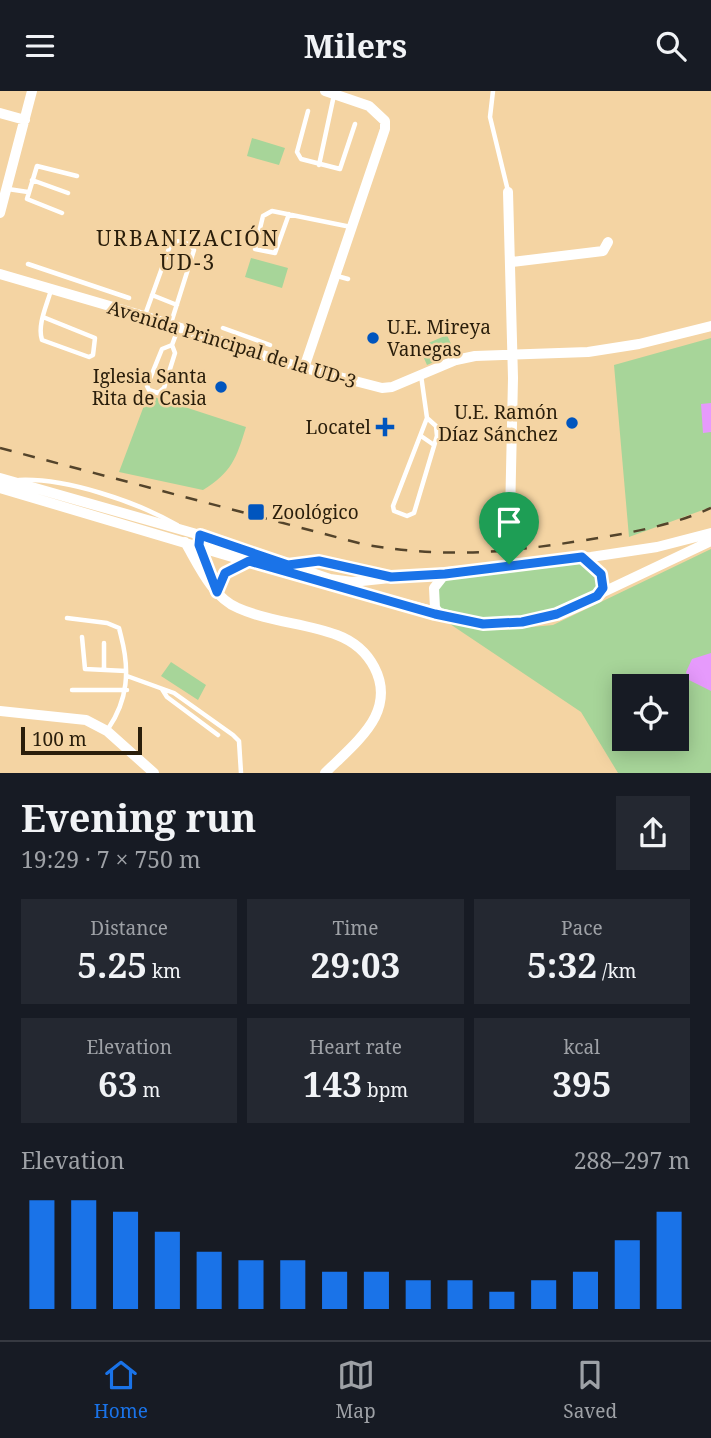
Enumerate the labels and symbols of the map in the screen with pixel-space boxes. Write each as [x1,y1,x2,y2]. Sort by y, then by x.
district label: URBANIZACIÓN UD-3 [96,224,280,276]
street label: Avenida Principal de la UD-3 [105,294,359,394]
place label: U.E. Mireya Vanegas [387,314,491,362]
marker: U.E. Mireya Vanegas [365,330,381,346]
place label: Iglesia Santa Rita de Casia [92,363,207,411]
marker: Iglesia Santa Rita de Casia [213,379,229,395]
place label: U.E. Ramón Díaz Sánchez [438,399,558,447]
place label: Locatel [305,414,371,440]
marker: U.E. Ramón Díaz Sánchez [564,415,580,431]
marker: Locatel [377,419,393,435]
pin [479,492,539,564]
place label: Zoológico [272,499,359,525]
marker: Zoológico [246,502,266,522]
scale bar [21,724,142,756]

